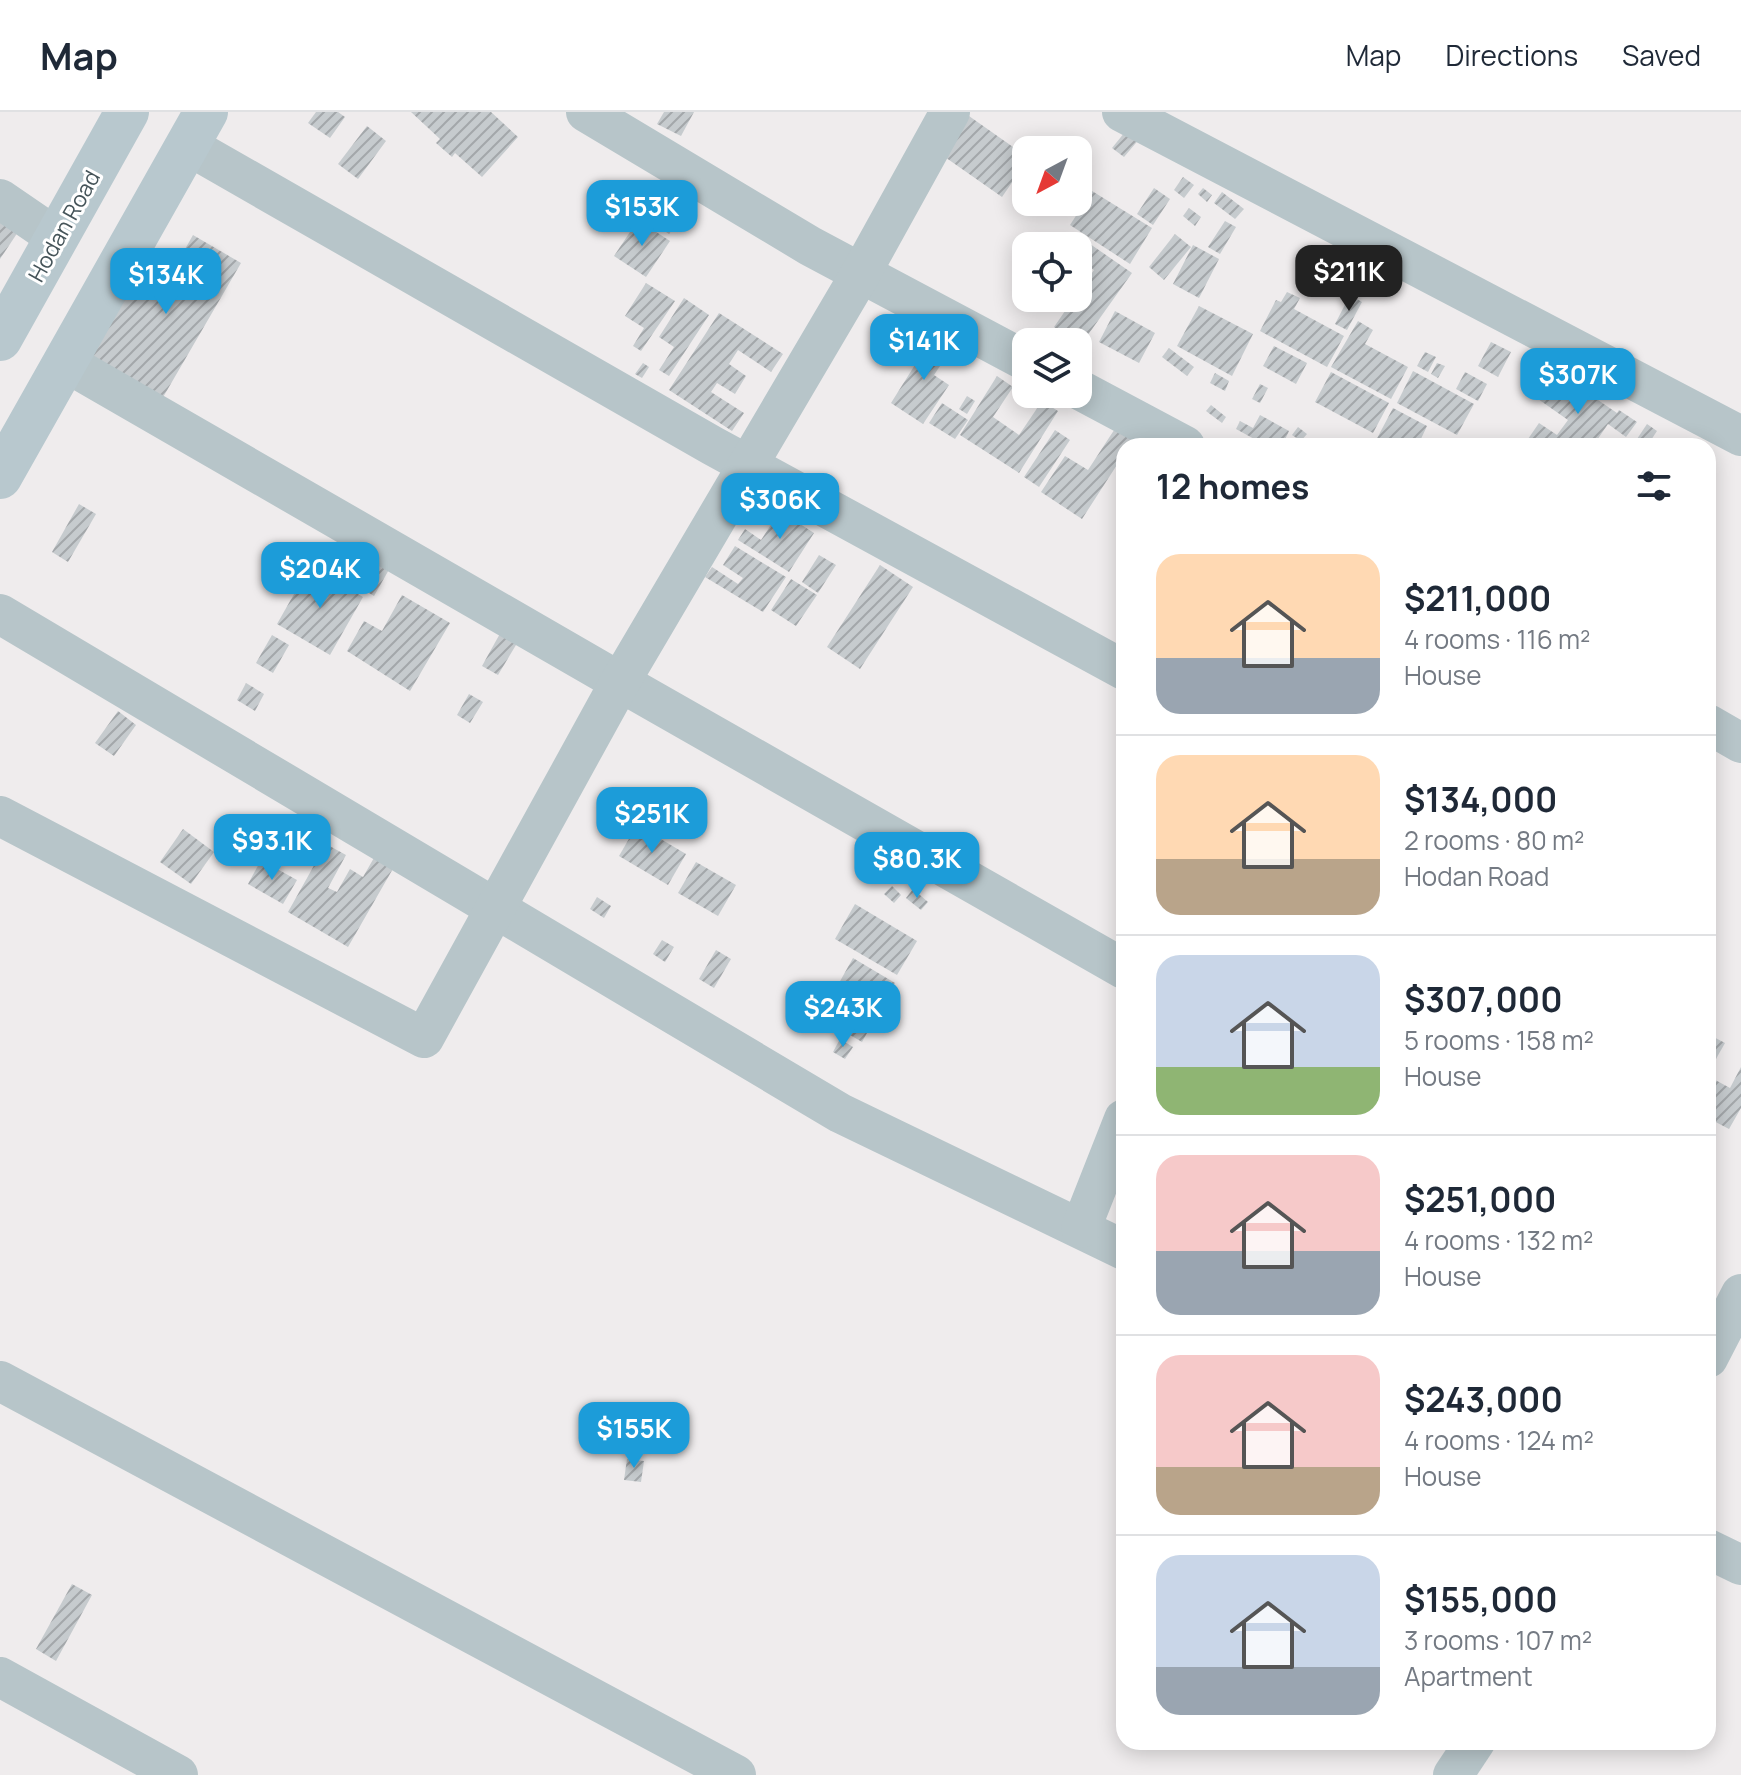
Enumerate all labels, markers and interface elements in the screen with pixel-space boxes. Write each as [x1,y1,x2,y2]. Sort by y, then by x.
text: Map [40,29,118,81]
text: Map [1346,36,1401,74]
text: Directions [1445,36,1578,74]
text: Saved [1622,36,1701,74]
north arrow [1012,136,1092,216]
map controls [1012,136,1092,408]
street label: Hodan Road [21,165,107,287]
pin: $153K [586,180,698,248]
text: $153K [605,188,679,224]
button: locate [1012,232,1092,312]
pin: $211K [1293,245,1405,313]
pin: $134K [110,248,222,316]
text: $211K [1313,253,1385,289]
text: $134K [128,256,204,292]
pin: $141K [868,314,980,382]
text: $141K [888,322,960,358]
button: layers [1012,328,1092,408]
pin: $307K [1522,348,1634,416]
text: $307K [1538,356,1618,392]
text: 12 homes [1156,463,1309,509]
icon: filters [1632,464,1676,508]
pin: $306K [724,473,836,541]
text: $306K [739,481,821,517]
pin: $204K [264,542,376,610]
text: $204K [279,550,361,586]
text: $211,000 [1404,575,1551,621]
icon: home [1220,586,1316,682]
text: 4 rooms · 116 m² [1404,621,1590,657]
text: House [1404,657,1481,693]
text: $134,000 [1404,776,1557,822]
pin: $251K [596,787,708,855]
icon: home [1220,787,1316,883]
text: $251K [614,795,690,831]
pin: $93.1K [207,814,337,882]
text: $93.1K [232,822,312,858]
text: 2 rooms · 80 m² [1404,822,1584,858]
pin: $80.3K [852,832,982,900]
text: $80.3K [872,840,962,876]
text: Hodan Road [1404,858,1549,894]
text: $307,000 [1404,976,1563,1022]
pin: $243K [787,981,899,1049]
icon: home [1220,987,1316,1083]
text: $243K [803,989,883,1025]
text: 5 rooms · 158 m² [1404,1022,1594,1058]
text: House [1404,1058,1481,1094]
text: $251,000 [1404,1176,1557,1222]
icon: home [1220,1187,1316,1283]
text: 4 rooms · 132 m² [1404,1222,1593,1258]
text: House [1404,1258,1481,1294]
text: $243,000 [1404,1376,1563,1422]
icon: home [1220,1387,1316,1483]
pin: $155K [578,1402,690,1470]
text: $155K [596,1410,672,1446]
text: 4 rooms · 124 m² [1404,1422,1594,1458]
text: House [1404,1458,1481,1494]
text: $155,000 [1404,1576,1558,1622]
icon: home [1220,1587,1316,1683]
text: 3 rooms · 107 m² [1404,1622,1592,1658]
text: Apartment [1404,1658,1533,1694]

